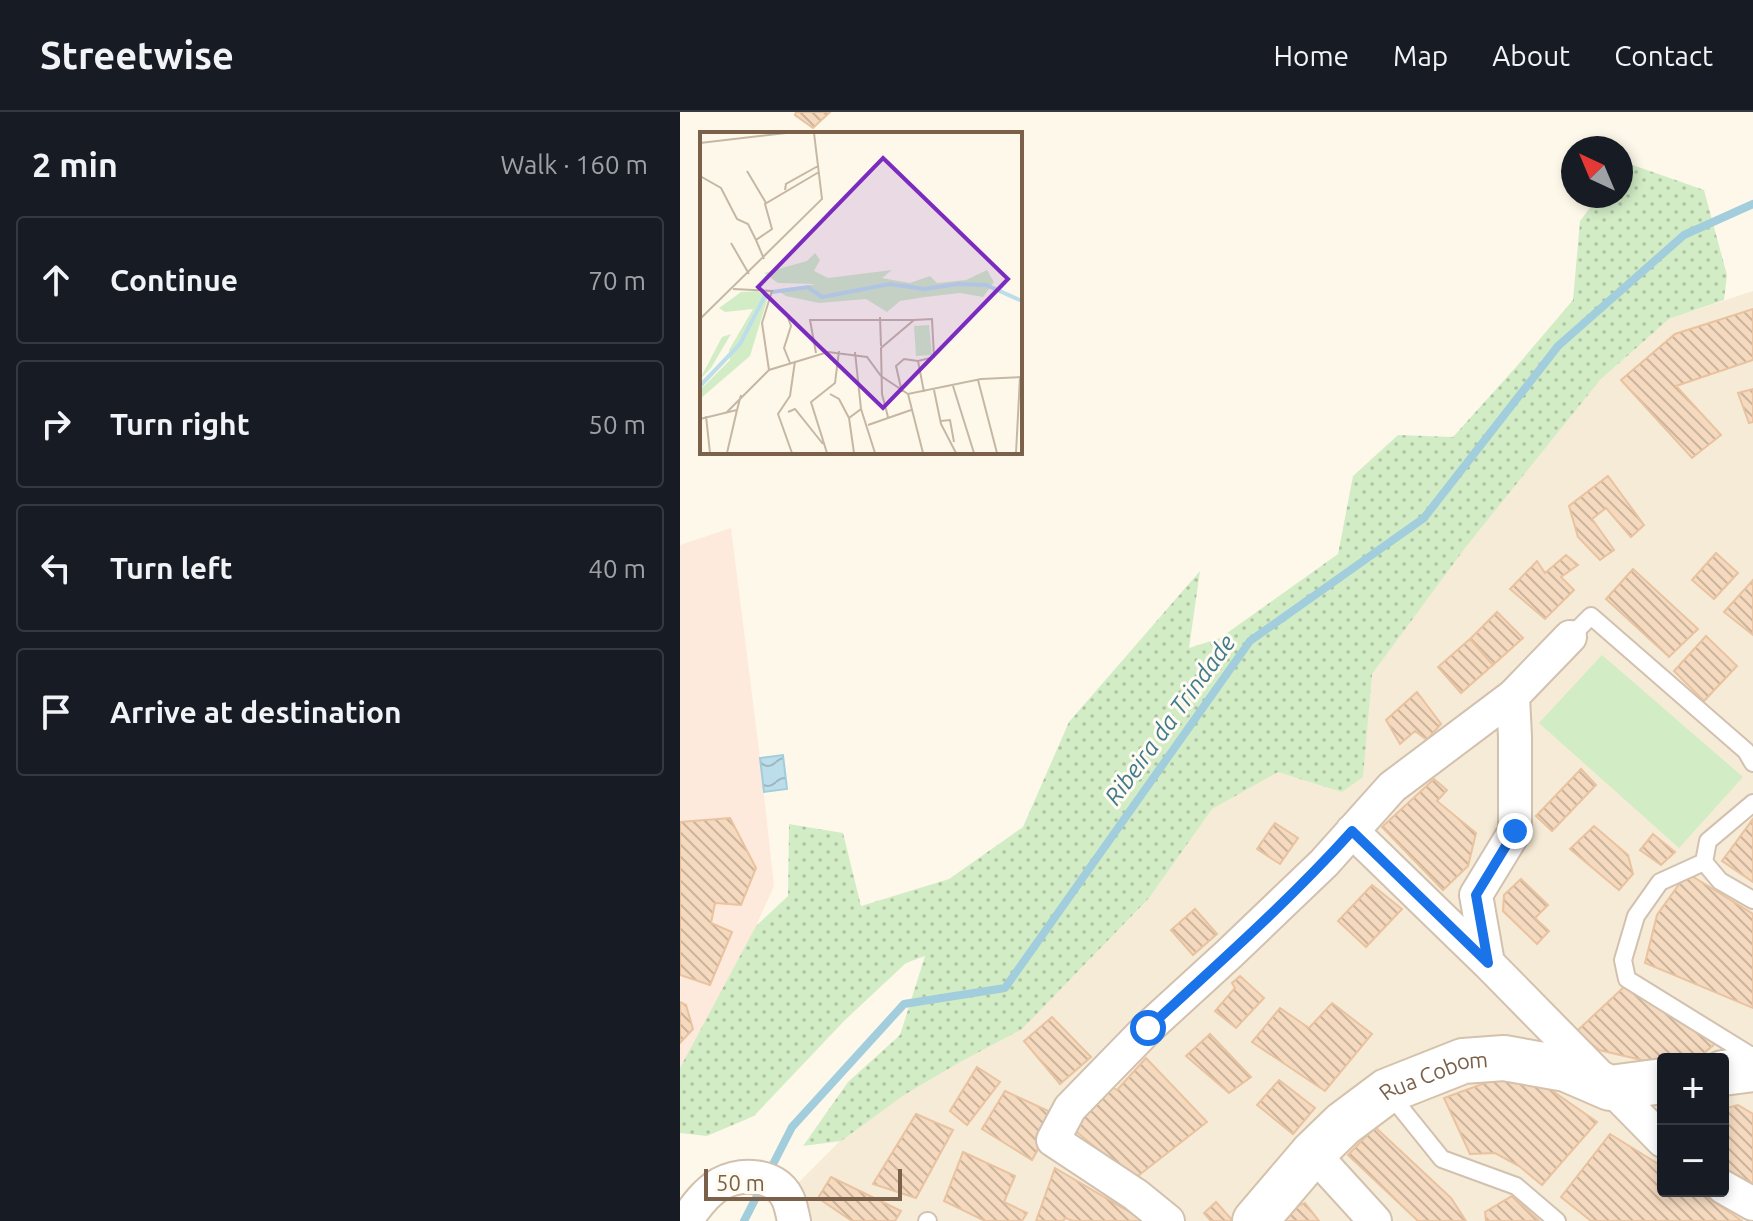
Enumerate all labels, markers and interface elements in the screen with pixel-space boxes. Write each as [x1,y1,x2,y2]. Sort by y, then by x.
text: Streetwise [40,34,234,76]
text: Home [1274,40,1349,71]
text: Map [1393,40,1448,71]
text: About [1492,40,1570,71]
text: Contact [1614,40,1713,71]
inset map [700,132,1022,454]
north arrow [1561,136,1633,208]
text: 2 min [32,145,118,183]
text: Walk · 160 m [500,150,648,179]
icon: ahead [34,258,78,302]
text: Continue [110,263,238,297]
text: 70 m [588,266,646,295]
icon: right [34,402,78,446]
text: Turn right [110,407,250,441]
text: 50 m [588,410,646,439]
icon: left [34,546,78,590]
text: Turn left [110,551,232,585]
text: 40 m [588,554,646,583]
water label: Ribeira da Trindade [1099,629,1240,810]
icon: arrive [34,690,78,734]
text: Arrive at destination [110,695,402,729]
route end [1497,813,1533,849]
route start [1130,1010,1166,1046]
street label: Rua Cobom [1374,1046,1489,1105]
map controls [1657,1053,1729,1197]
button: + [1657,1053,1729,1125]
button: − [1657,1125,1729,1197]
scale bar [704,1165,902,1201]
text: 50 m [716,1170,765,1195]

